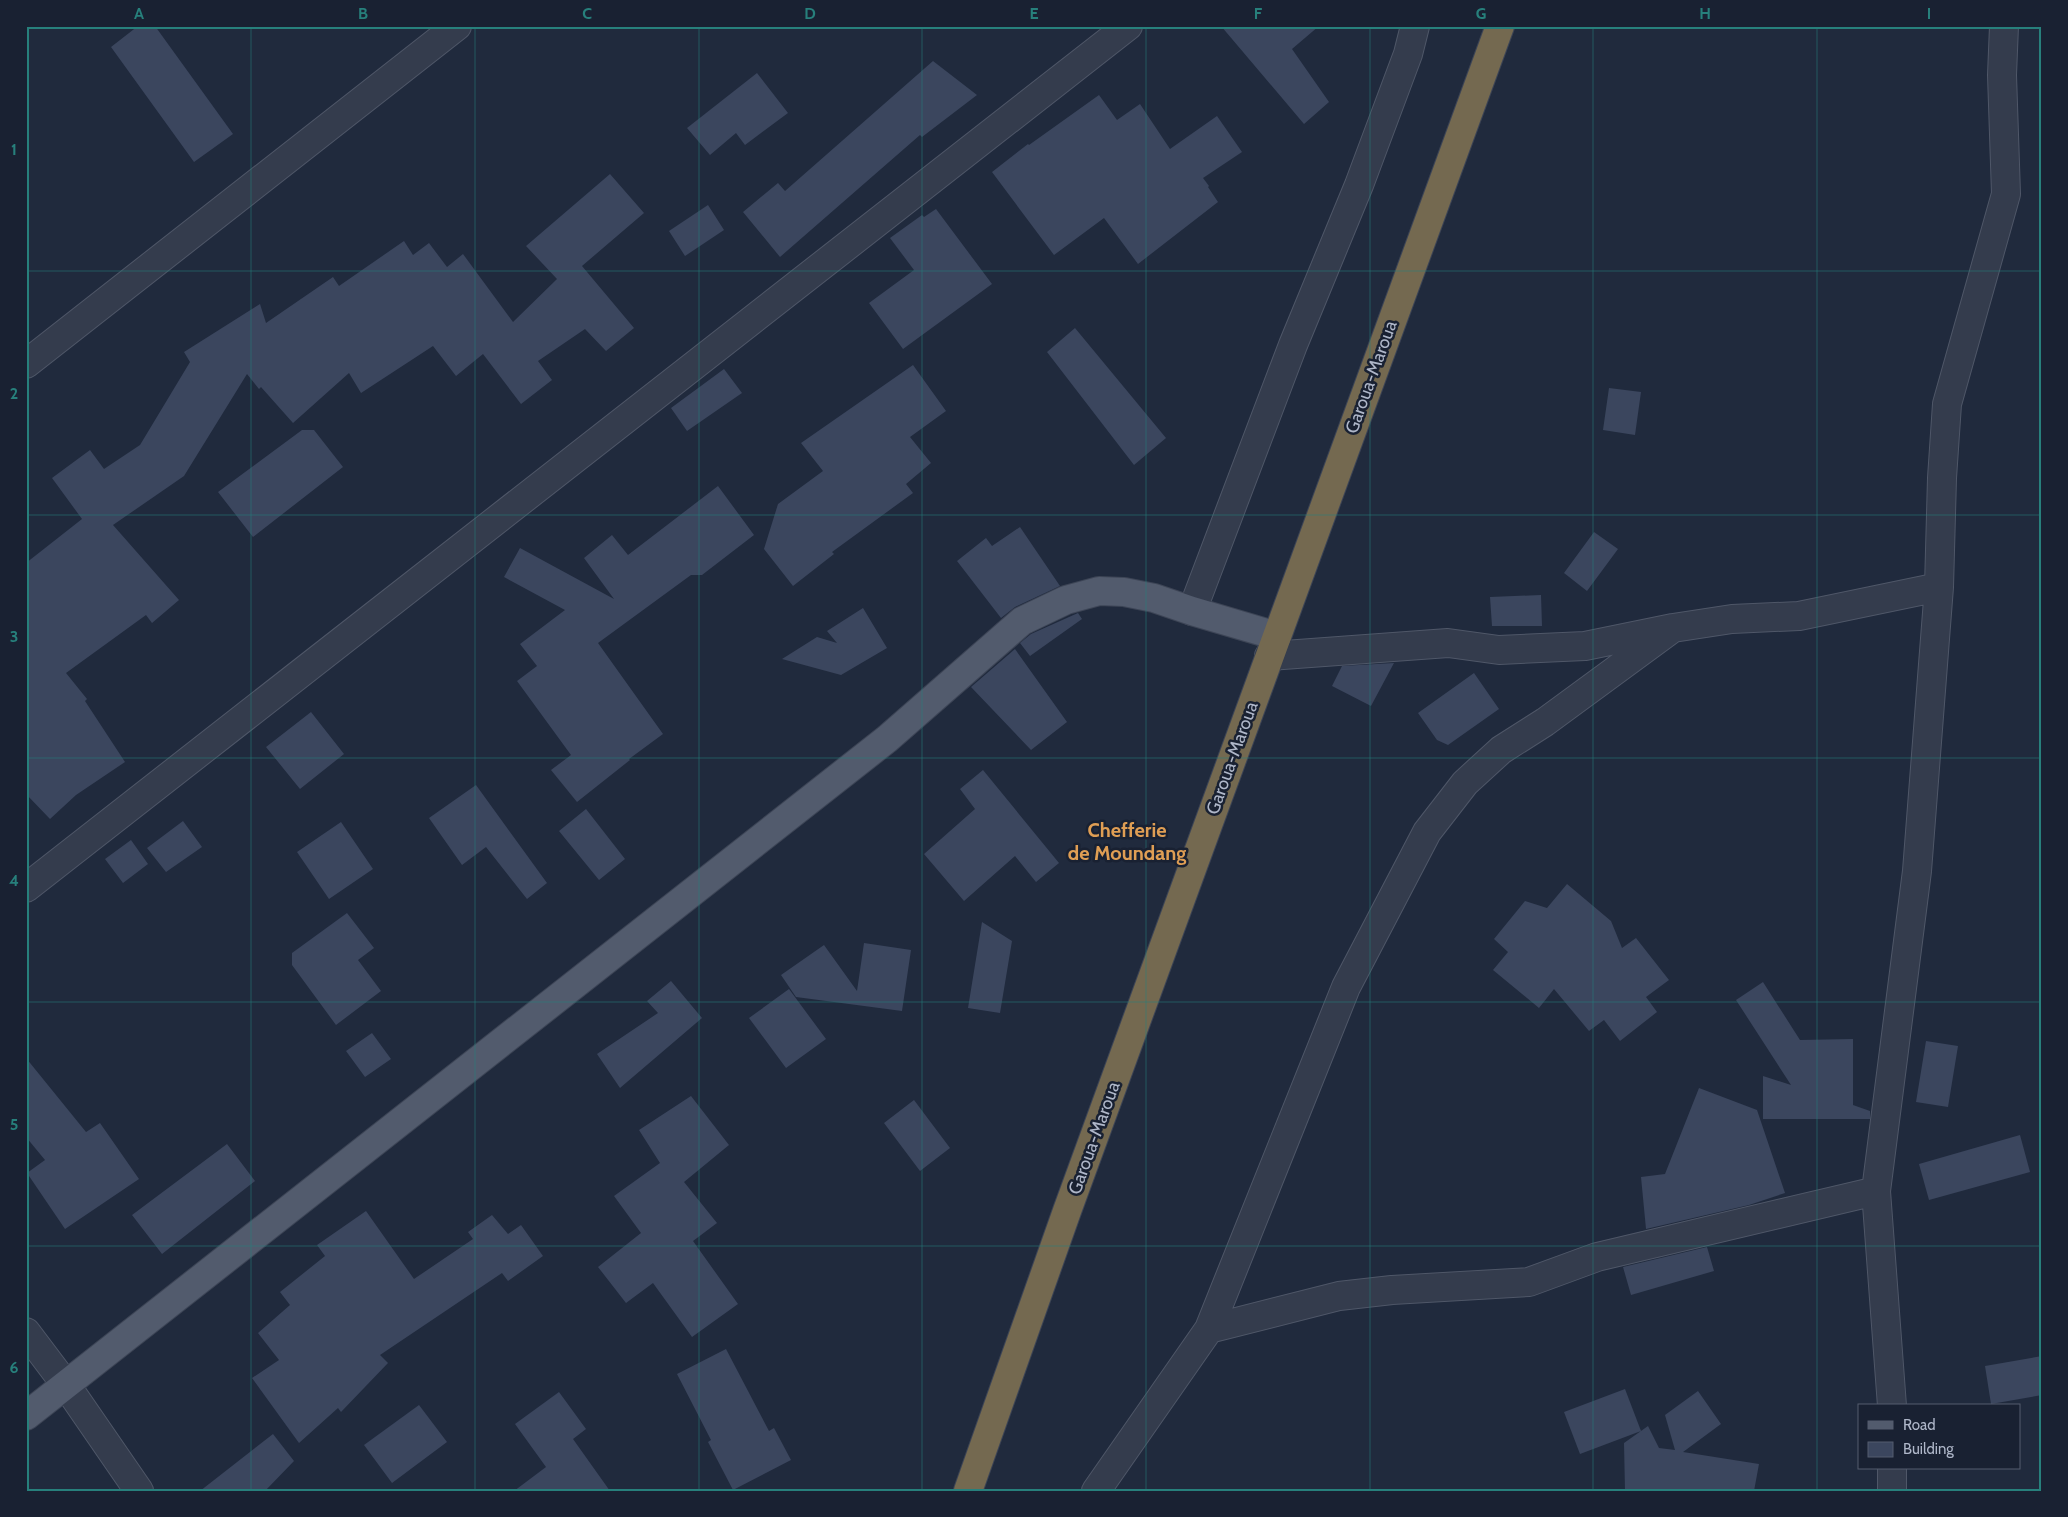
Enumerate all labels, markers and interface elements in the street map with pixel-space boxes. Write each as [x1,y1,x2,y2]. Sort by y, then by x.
text: A [134,4,144,23]
text: B [358,4,368,23]
text: C [582,4,592,23]
text: D [804,4,816,23]
text: E [1029,4,1039,23]
text: F [1254,4,1263,23]
text: G [1476,4,1486,23]
text: H [1699,4,1711,23]
text: I [1927,4,1931,23]
text: 1 [11,140,17,159]
street label: Garoua-Maroua [1340,317,1402,436]
text: 2 [10,384,18,403]
text: 3 [10,627,18,646]
street label: Garoua-Maroua [1201,698,1263,817]
district label: Chefferie de Moundang [1068,818,1186,865]
text: 4 [9,871,19,890]
street label: Garoua-Maroua [1063,1078,1125,1197]
text: 5 [10,1115,18,1134]
text: 6 [10,1358,19,1377]
legend [1858,1404,2020,1470]
text: Road [1903,1416,1936,1434]
text: Building [1903,1440,1954,1458]

